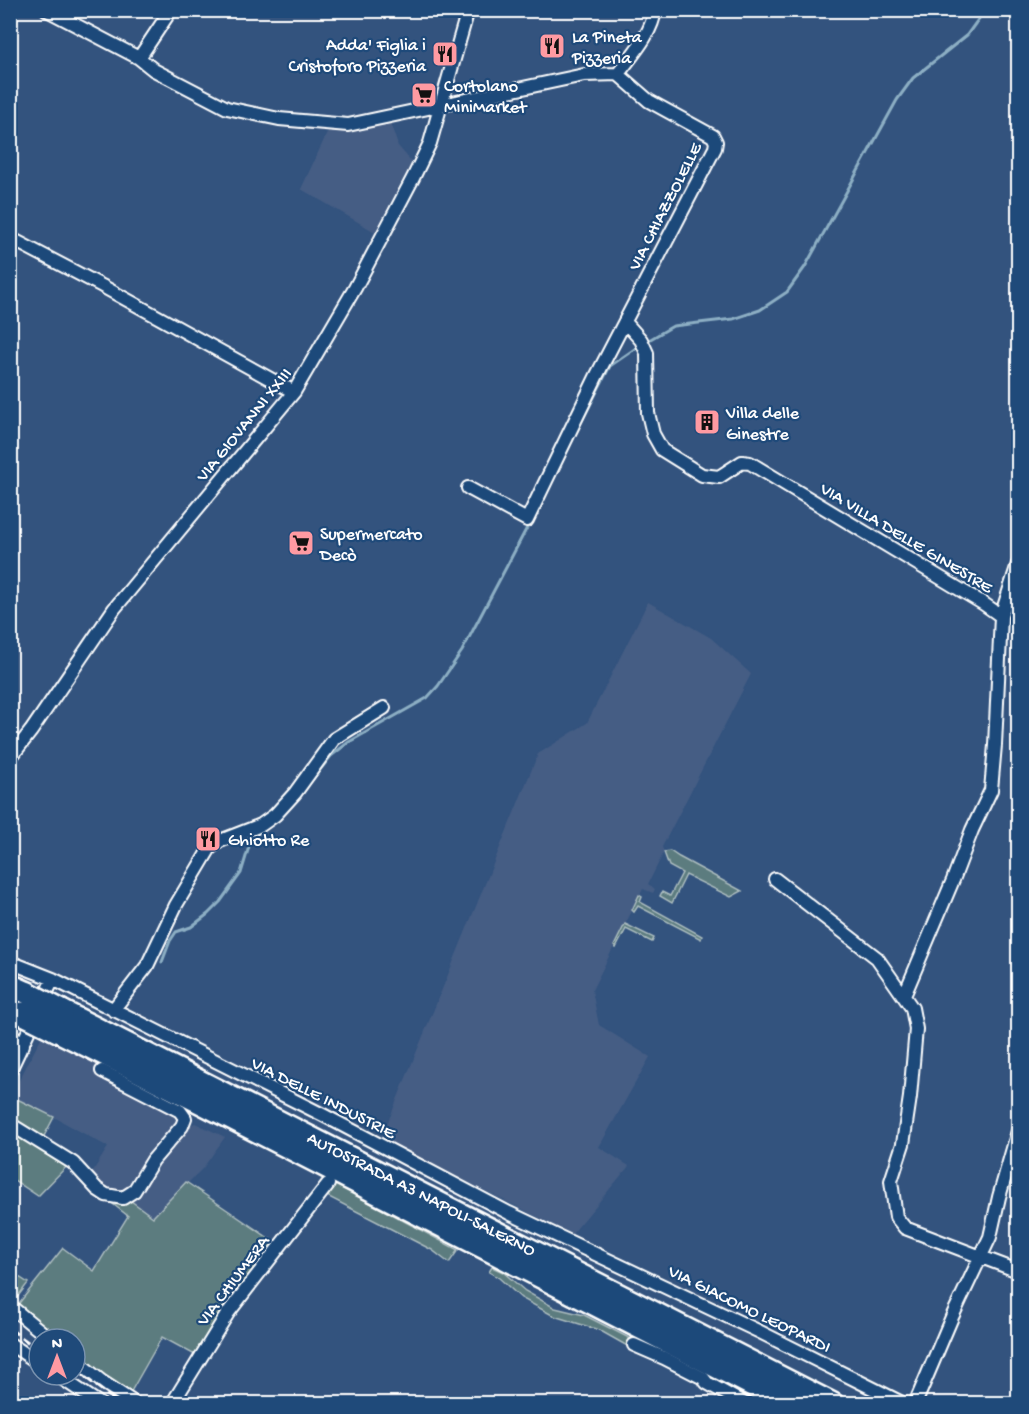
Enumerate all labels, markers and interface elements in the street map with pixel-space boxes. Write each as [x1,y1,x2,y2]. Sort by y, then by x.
place label: La Pineta Pizzeria [571,28,643,70]
restaurant icon: La Pineta Pizzeria [537,31,567,61]
place label: Adda' Figlia i Cristoforo Pizzeria [289,36,427,78]
restaurant icon: Adda' Figlia i Cristoforo Pizzeria [430,39,460,69]
place label: Cortolano MiniMarket [444,77,528,119]
supermarket icon: Cortolano MiniMarket [409,80,439,110]
street label: VIA CHIAZZOLELLE [625,139,708,275]
street label: VIA GIOVANNI XXIII [192,364,297,488]
place label: Villa delle Ginestre [725,404,800,446]
building icon: Villa delle Ginestre [692,407,722,437]
street label: VIA VILLA DELLE GINESTRE [815,479,997,599]
place label: Supermercato Decò [319,525,423,567]
supermarket icon: Supermercato Decò [286,528,316,558]
restaurant icon: Ghiotto Re [193,824,223,854]
place label: Ghiotto Re [228,831,310,852]
street label: VIA DELLE INDUSTRIE [246,1053,399,1145]
street label: AUTOSTRADA A3 NAPOLI-SALERNO [303,1128,539,1262]
street label: VIA CHIUMERA [193,1231,276,1332]
street label: VIA GIACOMO LEOPARDI [663,1261,834,1359]
north arrow [27,1327,87,1387]
text: N [52,1336,63,1355]

